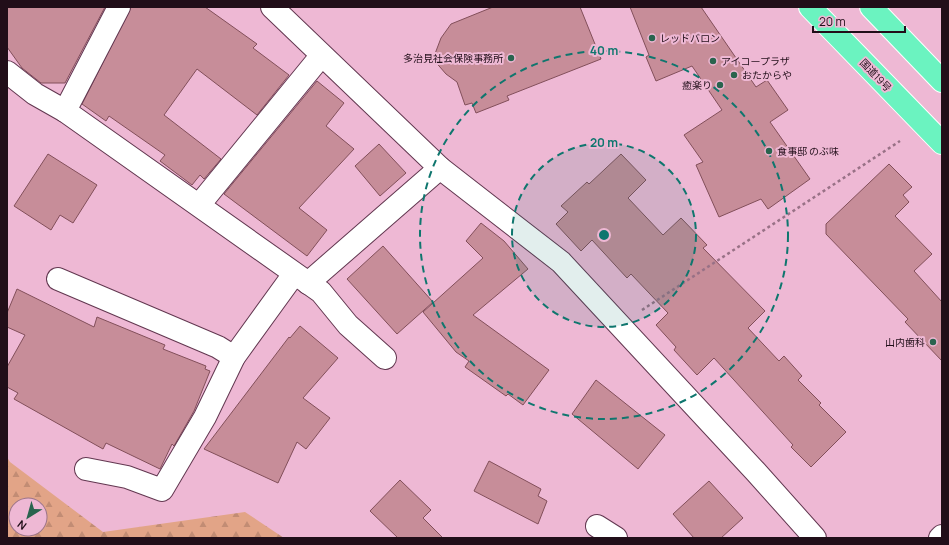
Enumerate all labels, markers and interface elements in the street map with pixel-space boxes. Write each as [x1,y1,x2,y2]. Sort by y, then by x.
scale bar [813,8,905,34]
text: 20 m [819,13,846,30]
place label: レッドバロン [660,31,720,45]
marker: レッドバロン [647,33,657,43]
text: 40 m [590,42,618,59]
place label: 多治見社会保険事務所 [403,51,503,65]
marker: 多治見社会保険事務所 [506,53,516,63]
place label: アイコープラザ [721,54,790,68]
marker: アイコープラザ [708,56,718,66]
street label: 国道19号 [857,56,895,94]
place label: おたからや [742,68,792,82]
marker: おたからや [729,70,739,80]
place label: 癒楽り [682,78,712,92]
marker: 癒楽り [715,80,725,90]
text: 20 m [590,134,618,151]
place label: 食事邸 のぶ味 [777,144,839,158]
marker: 食事邸 のぶ味 [764,146,774,156]
centre of rings [597,228,611,242]
place label: 山内歯科 [885,335,925,349]
marker: 山内歯科 [928,337,938,347]
north arrow [8,497,48,537]
text: N [14,517,29,534]

